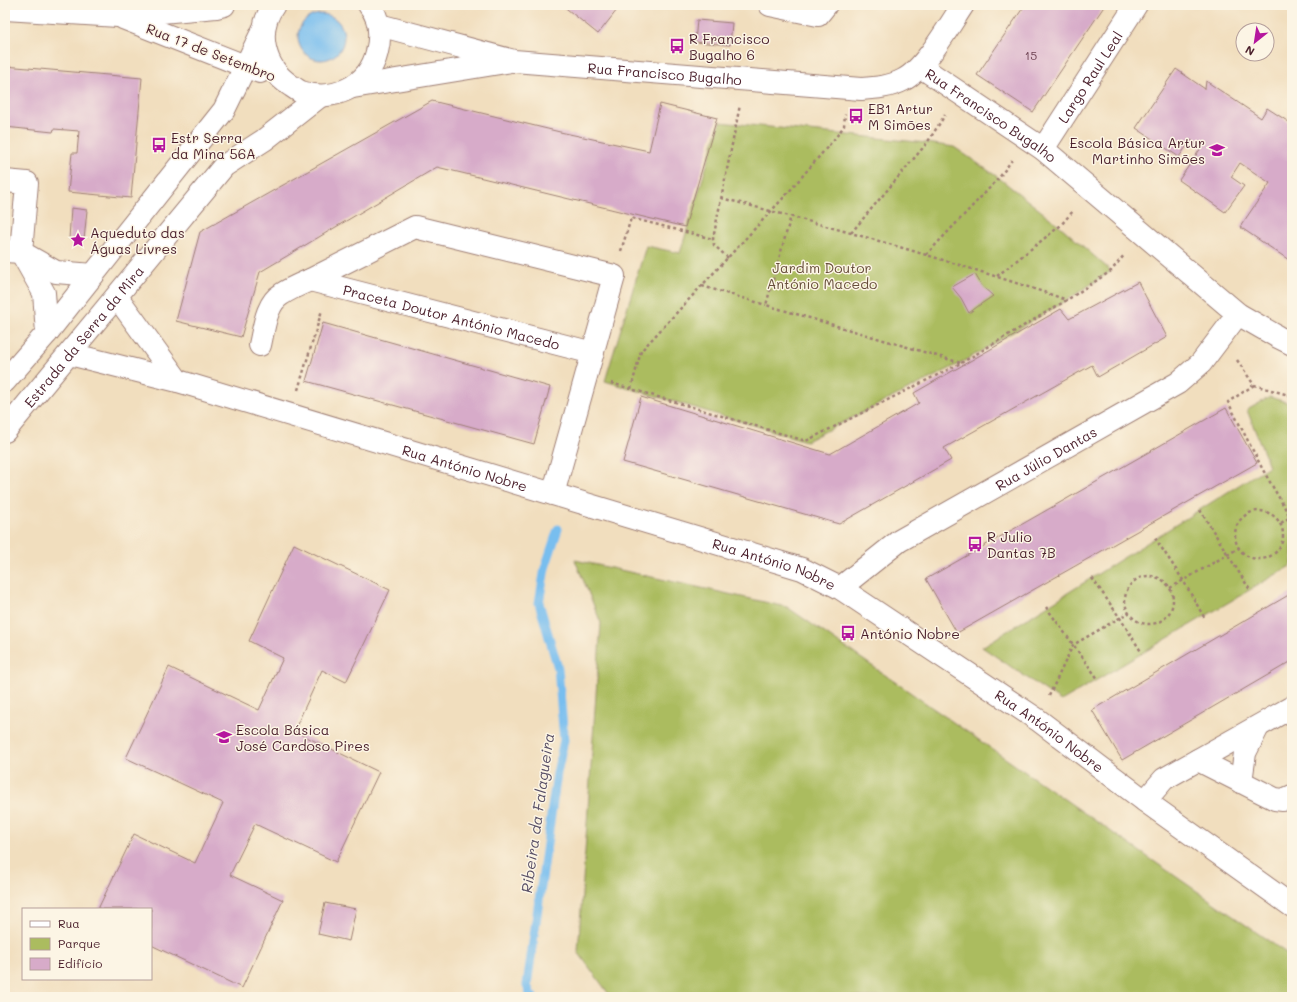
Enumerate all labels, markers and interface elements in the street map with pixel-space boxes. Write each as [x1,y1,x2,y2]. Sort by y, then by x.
street label: Rua 17 de Setembro [144,19,278,85]
north arrow [1235,22,1275,62]
street label: Largo Raul Leal [1053,27,1126,126]
place label: R Francisco Bugalho 6 [689,29,770,64]
bus stop icon: R Francisco Bugalho 6 [668,37,686,55]
text: N [1242,43,1257,60]
house number: 15 [1025,47,1037,63]
street label: Rua Francisco Bugalho [587,57,743,89]
street label: Rua Francisco Bugalho [922,63,1061,166]
place label: EB1 Artur M Simões [868,99,933,134]
bus stop icon: EB1 Artur M Simões [847,107,865,125]
place label: Estr Serra da Mina 56A [171,128,256,163]
place label: Escola Básica Artur Martinho Simões [1069,133,1205,168]
bus stop icon: Estr Serra da Mina 56A [150,136,168,154]
school or university icon: Escola Básica Artur Martinho Simões [1208,141,1226,159]
place label: Aqueduto das Águas Livres [90,223,185,258]
place icon: Aqueduto das Águas Livres [69,231,87,249]
park label: Jardim Doutor António Macedo [767,258,877,293]
street label: Estrada da Serra da Mira [19,261,147,411]
street label: Praceta Doutor António Macedo [341,279,562,354]
street label: Rua Júlio Dantas [992,422,1100,494]
street label: Rua António Nobre [400,440,530,495]
place label: R Julio Dantas 7B [987,527,1056,562]
street label: Rua António Nobre [710,533,839,594]
bus stop icon: R Julio Dantas 7B [966,535,984,553]
bus stop icon: António Nobre [839,624,857,642]
place label: António Nobre [860,624,960,643]
street label: Rua António Nobre [992,685,1108,776]
place label: Escola Básica José Cardoso Pires [236,720,370,755]
school or university icon: Escola Básica José Cardoso Pires [215,728,233,746]
water label: Ribeira da Falagueira [516,732,558,894]
legend [22,908,152,980]
text: Rua [58,915,80,931]
text: Parque [58,935,101,951]
text: Edifício [58,955,102,971]

